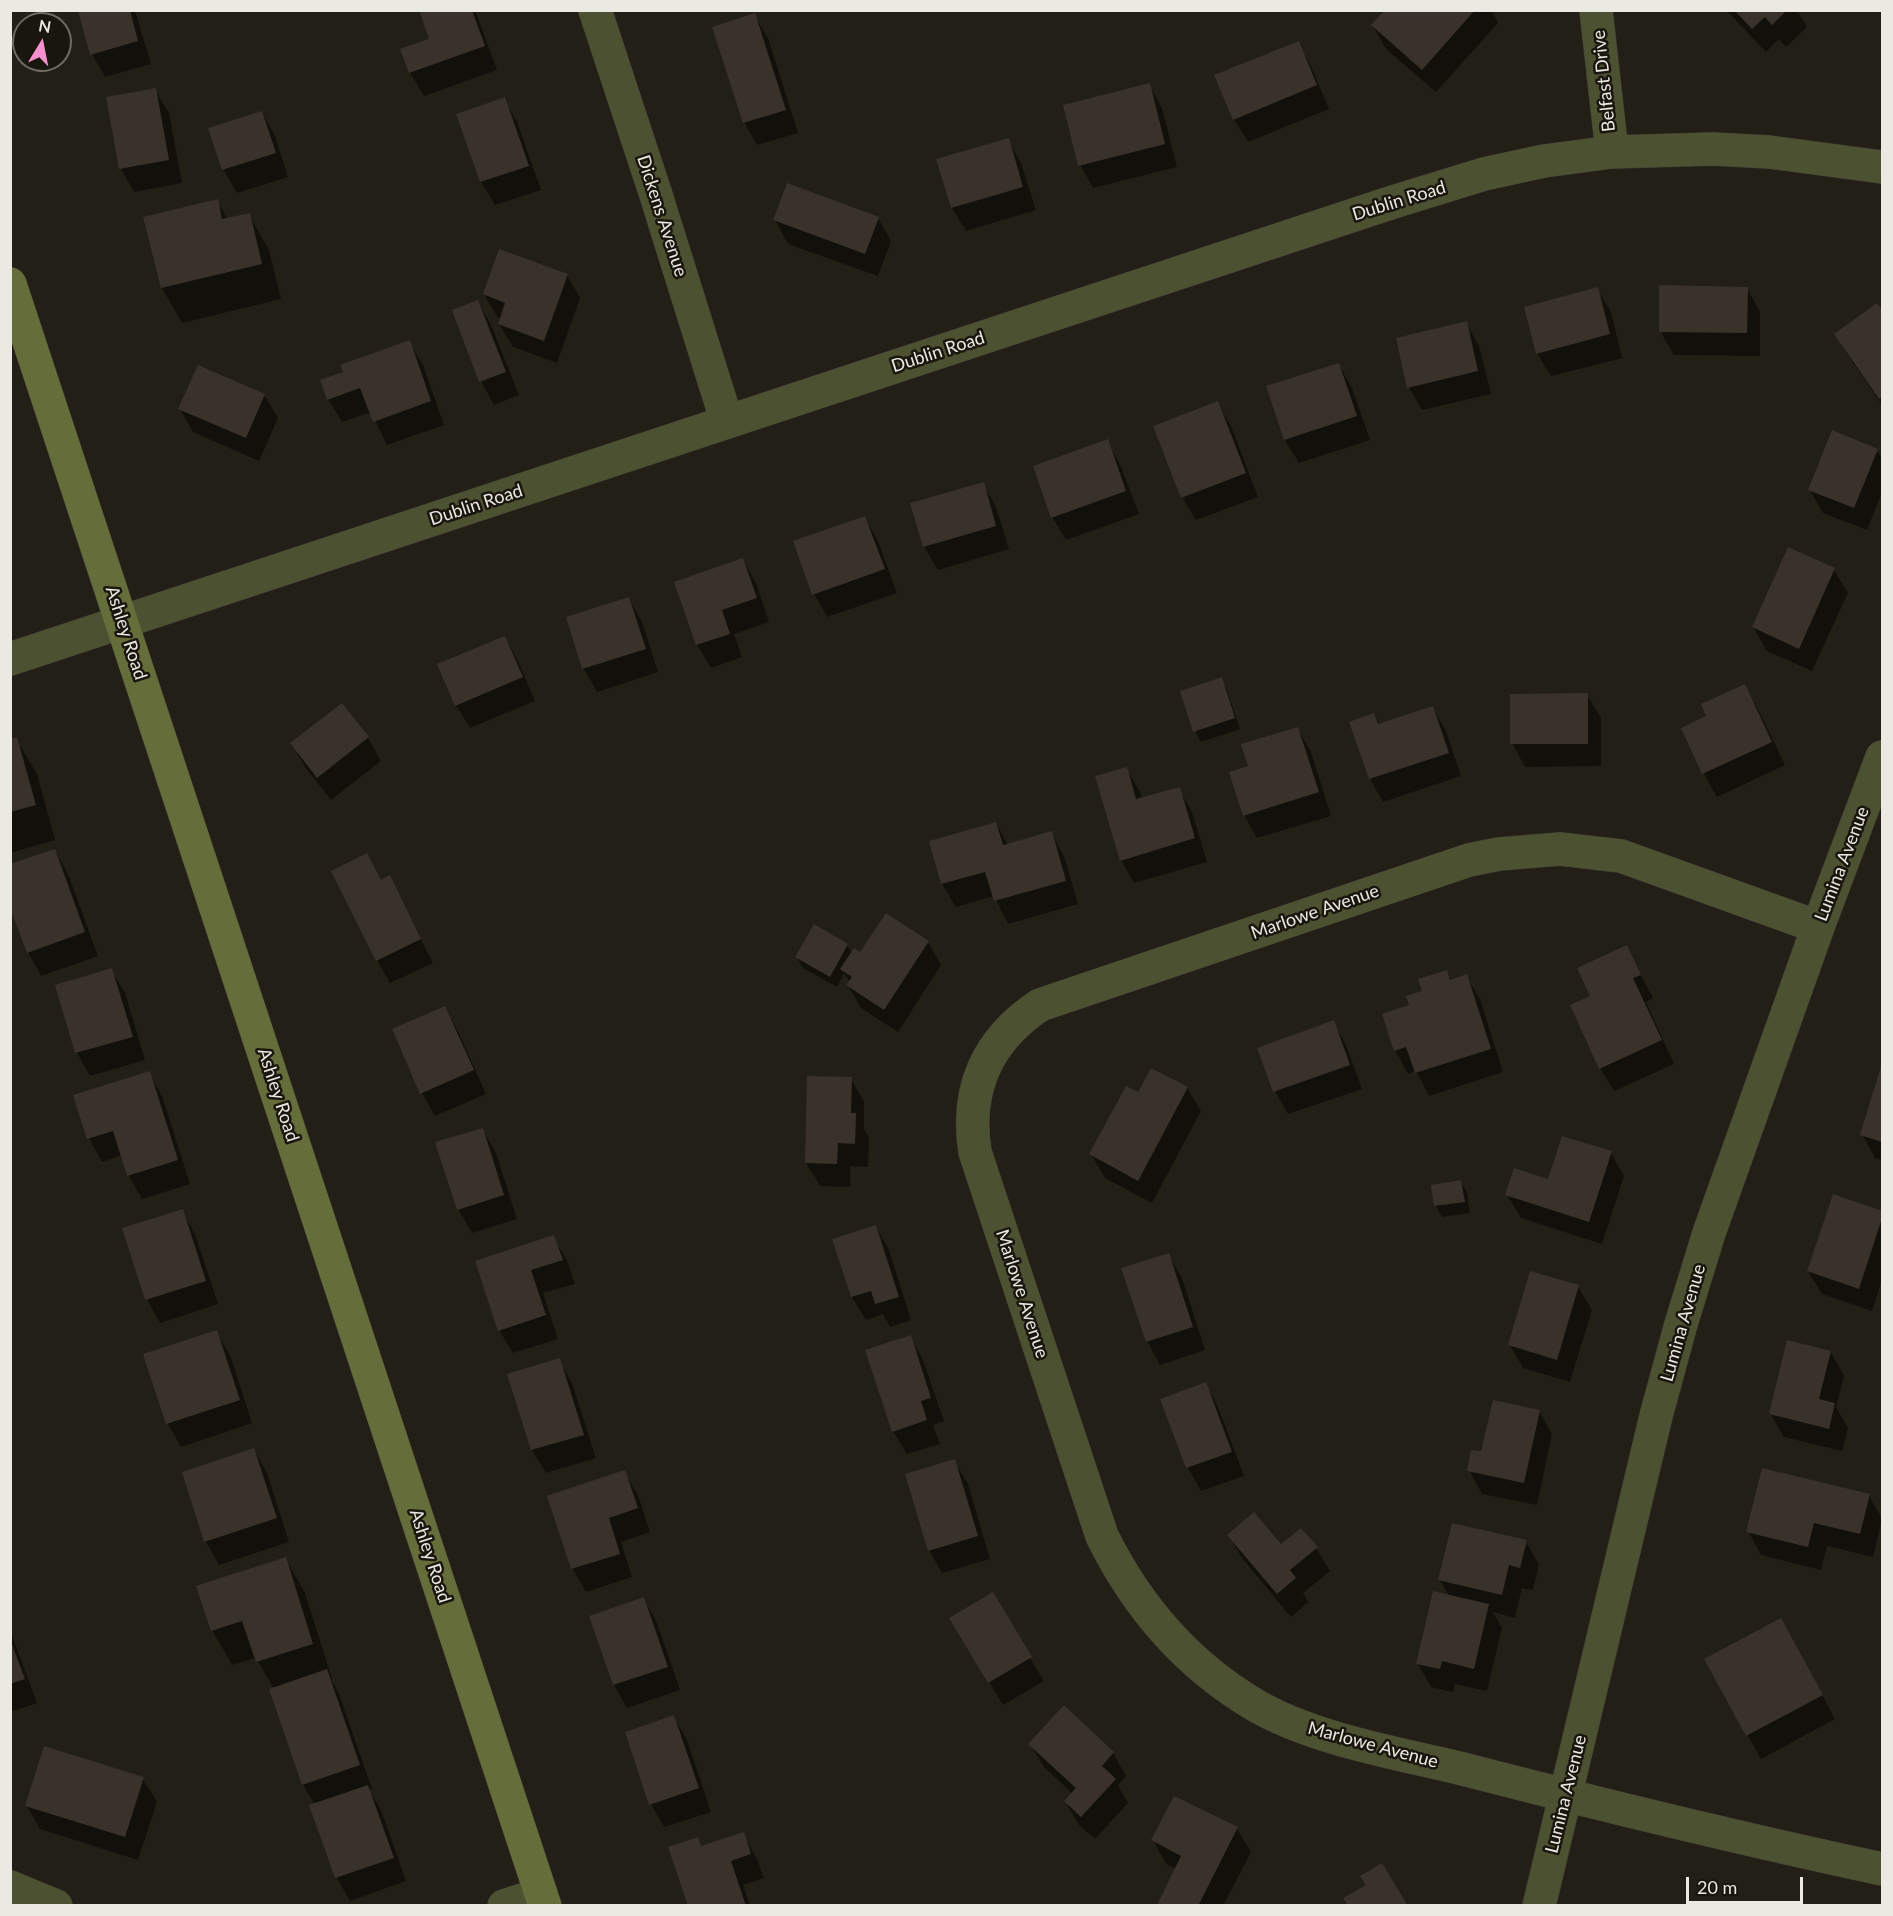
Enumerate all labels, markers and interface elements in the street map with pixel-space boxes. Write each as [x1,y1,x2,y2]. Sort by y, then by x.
north arrow [12,12,72,72]
text: N [37,15,53,36]
street label: Belfast Drive [1588,29,1620,133]
street label: Dickens Avenue [632,152,692,280]
street label: Dublin Road [1350,177,1448,225]
street label: Dublin Road [889,327,987,377]
street label: Dublin Road [427,480,525,530]
street label: Ashley Road [101,583,151,683]
street label: Lumina Avenue [1810,804,1874,924]
street label: Marlowe Avenue [1248,880,1382,944]
street label: Ashley Road [253,1045,303,1145]
street label: Marlowe Avenue [991,1227,1053,1361]
street label: Lumina Avenue [1656,1262,1710,1384]
street label: Ashley Road [405,1506,455,1606]
street label: Marlowe Avenue [1306,1717,1440,1773]
street label: Lumina Avenue [1541,1733,1591,1855]
scale bar [1689,1865,1806,1903]
text: 20 m [1697,1876,1737,1898]

